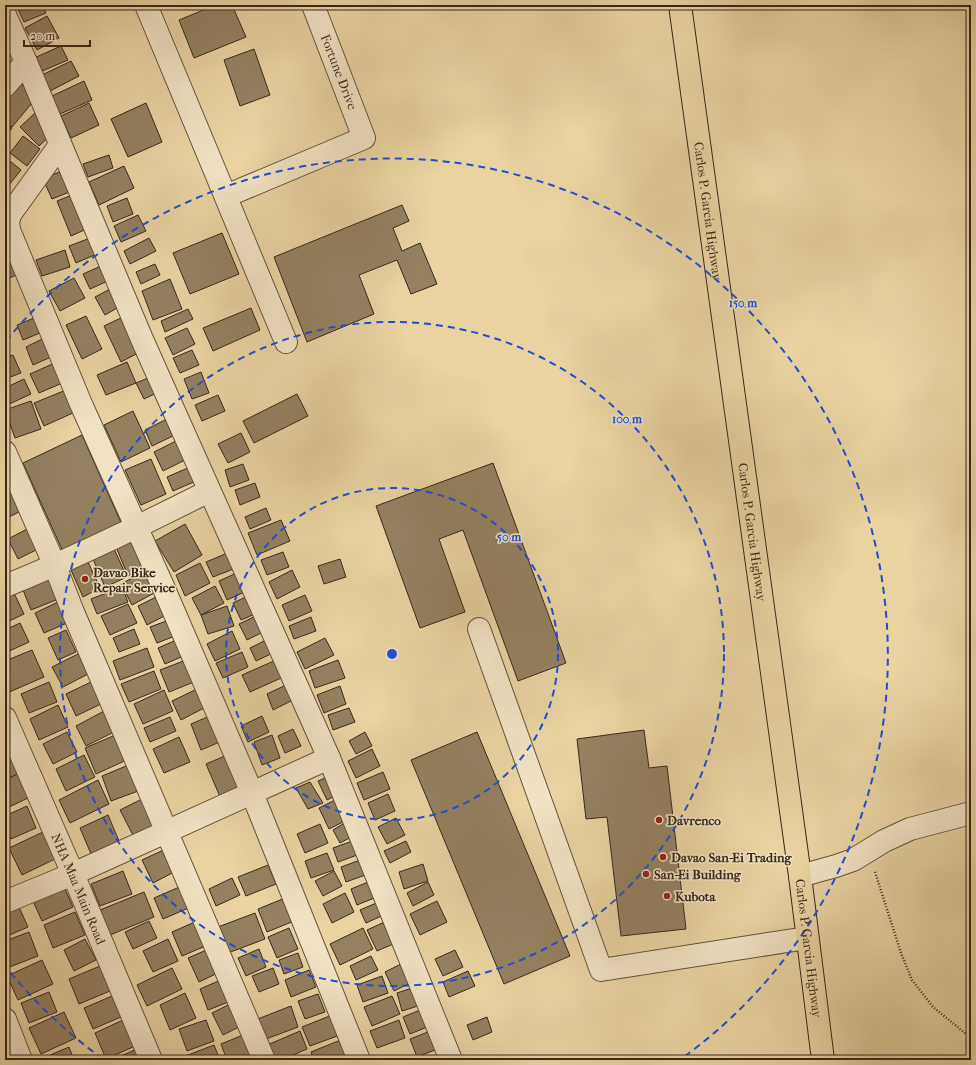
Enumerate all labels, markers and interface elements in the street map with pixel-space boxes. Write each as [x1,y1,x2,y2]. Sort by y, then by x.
scale bar [24,22,90,48]
text: 20 m [30,29,55,43]
street label: Fortune Drive [318,32,360,112]
street label: Carlos P. Garcia Highway [691,141,726,282]
text: 150 m [729,296,758,310]
text: 100 m [612,412,643,426]
street label: Carlos P. Garcia Highway [736,462,770,603]
text: 50 m [497,530,522,544]
place label: Davao Bike Repair Service [93,565,176,596]
marker: Davao Bike Repair Service [80,574,90,584]
centre of rings [385,647,399,661]
place label: Davrenco [667,813,721,828]
marker: Davrenco [654,815,664,825]
street label: NHA Maa Main Road [49,831,109,947]
place label: Davao San-Ei Trading [671,850,793,866]
marker: Davao San-Ei Trading [658,852,668,862]
place label: San-Ei Building [654,867,742,883]
marker: San-Ei Building [641,869,651,879]
street label: Carlos P. Garcia Highway [793,878,825,1020]
place label: Kubota [675,889,716,904]
marker: Kubota [662,891,672,901]

